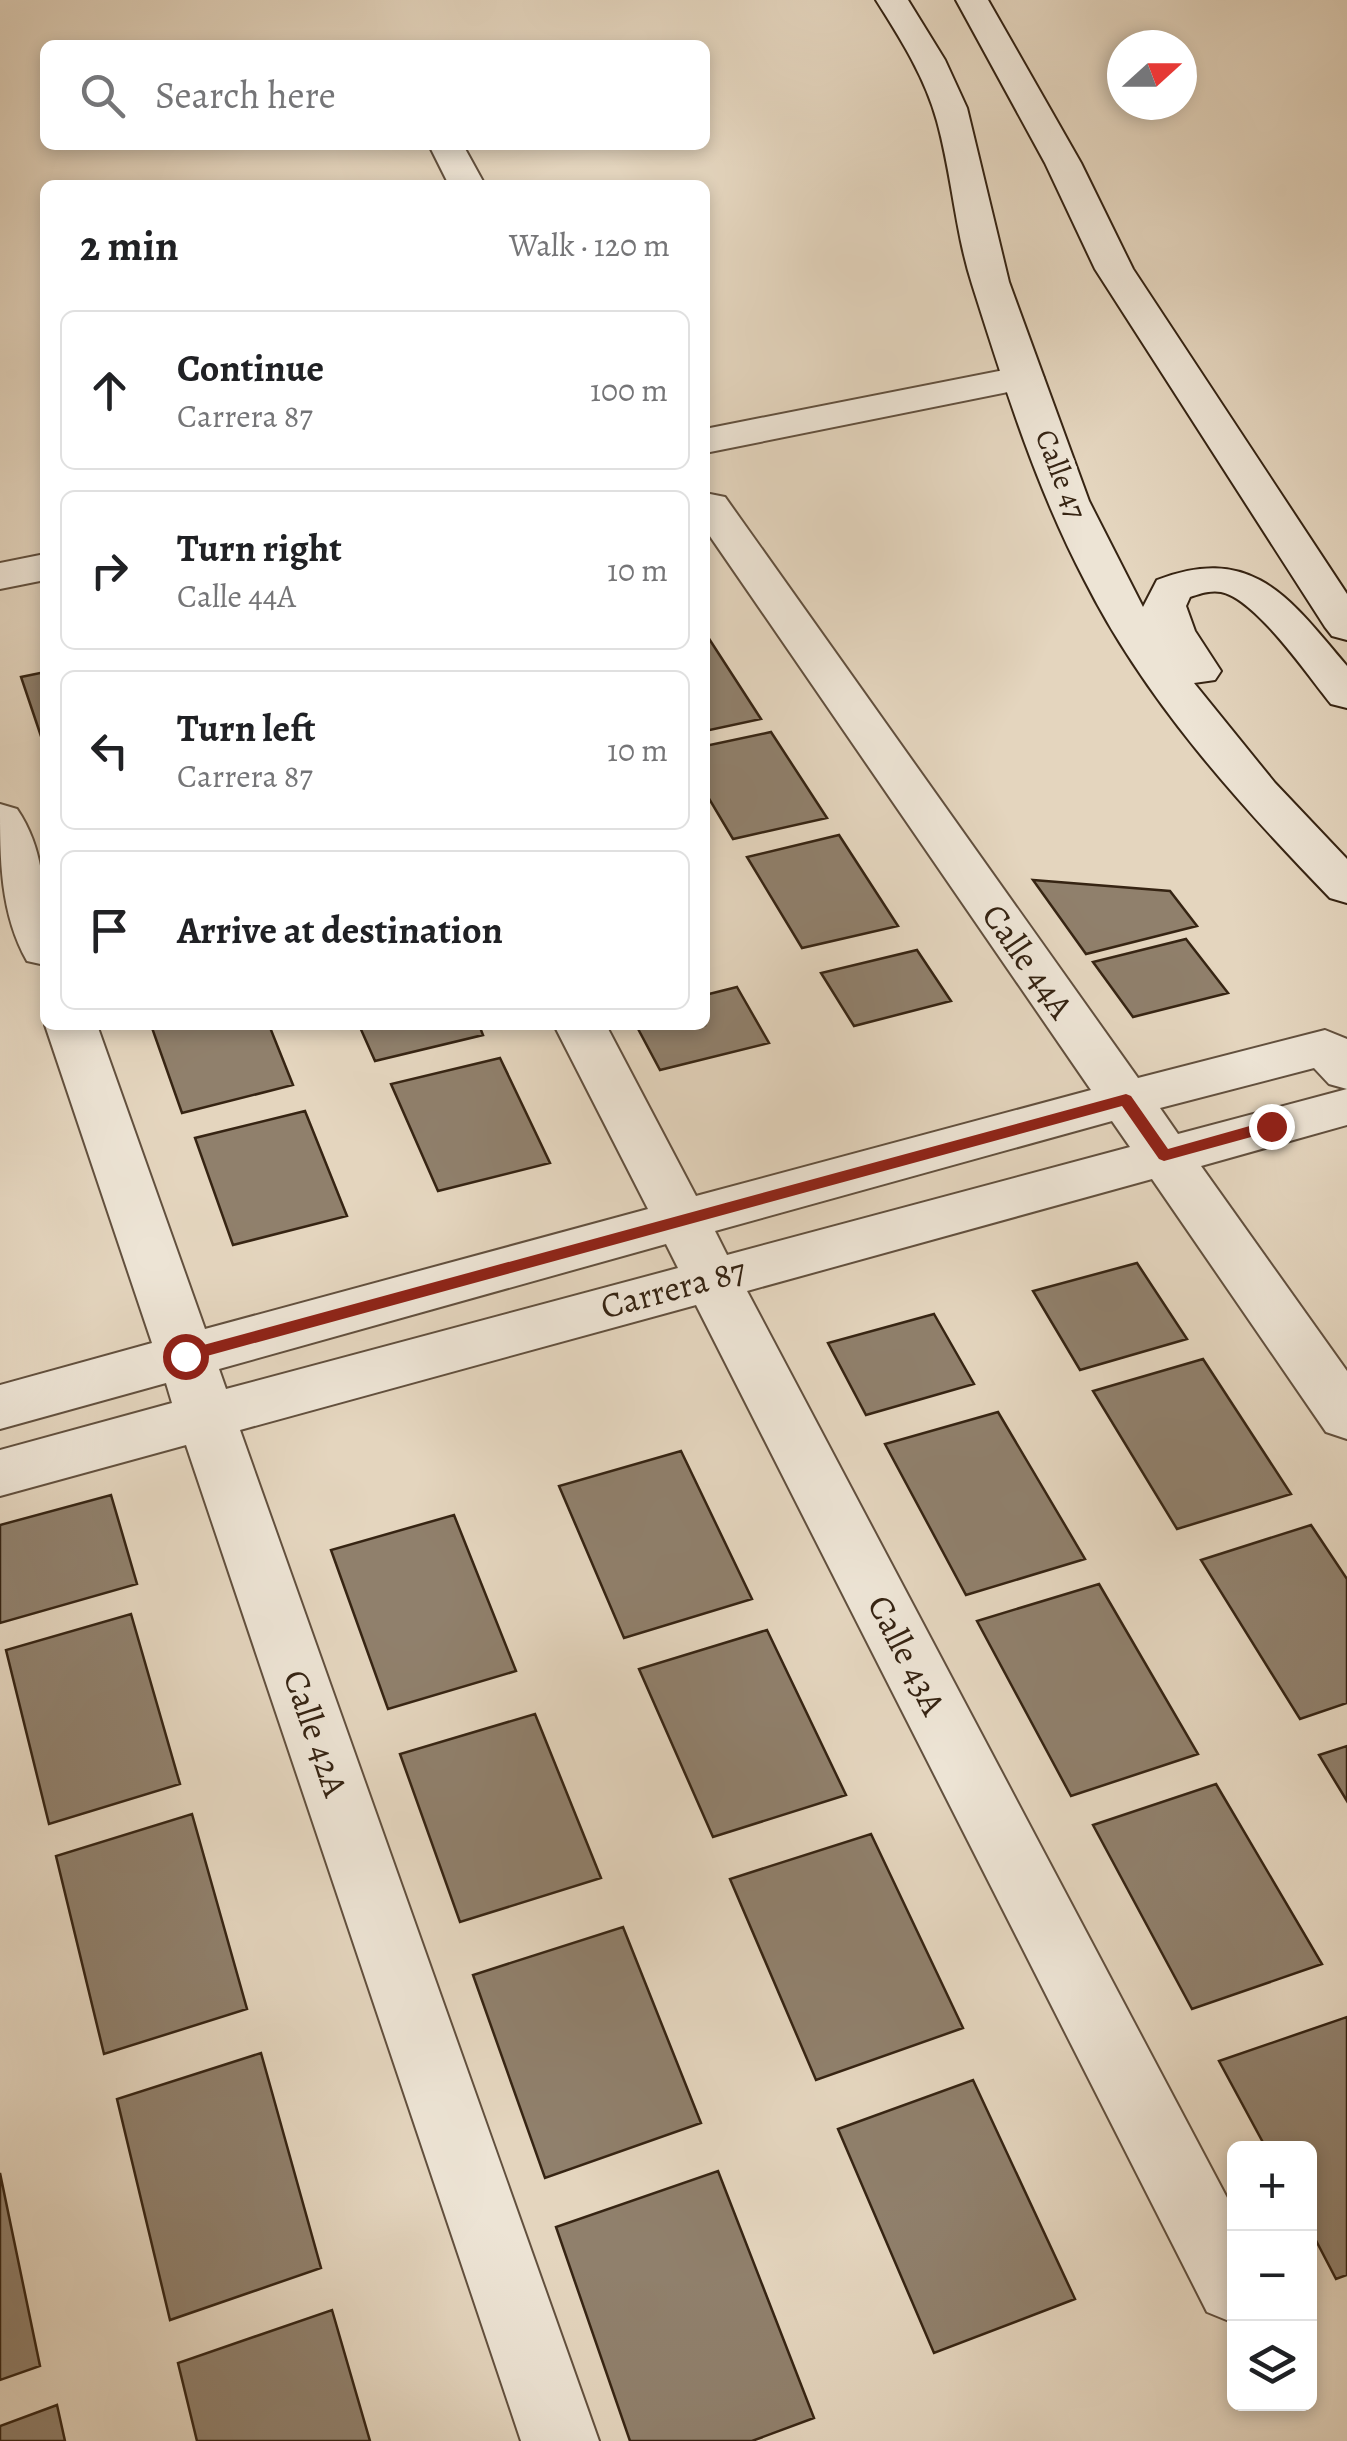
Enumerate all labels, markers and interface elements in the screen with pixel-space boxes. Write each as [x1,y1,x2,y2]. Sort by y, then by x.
north arrow [1107,30,1197,120]
search box [40,40,710,150]
icon: search [75,68,130,123]
text: Search here [155,69,336,121]
text: 2 min [80,217,179,274]
text: Walk · 120 m [509,223,670,267]
text: Continue [177,342,324,394]
icon: ahead [82,363,137,418]
text: 100 m [590,368,668,412]
text: Carrera 87 [177,394,313,438]
street label: Calle 47 [1026,423,1096,525]
text: Turn right [177,522,342,574]
icon: right [82,543,137,598]
text: 10 m [607,548,668,592]
text: Calle 44A [177,574,296,618]
text: Turn left [177,702,316,754]
icon: left [82,723,137,778]
text: 10 m [607,728,668,772]
text: Carrera 87 [177,754,313,798]
street label: Calle 44A [971,894,1085,1028]
icon: arrive [82,903,137,958]
text: Arrive at destination [177,904,503,956]
route end [1249,1104,1295,1150]
street label: Carrera 87 [595,1246,751,1330]
route start [163,1334,209,1380]
street label: Calle 43A [856,1587,958,1724]
street label: Calle 42A [272,1663,360,1803]
map controls [1227,2141,1317,2411]
button: + [1227,2141,1317,2231]
button: − [1227,2231,1317,2321]
button: layers [1227,2321,1317,2411]

